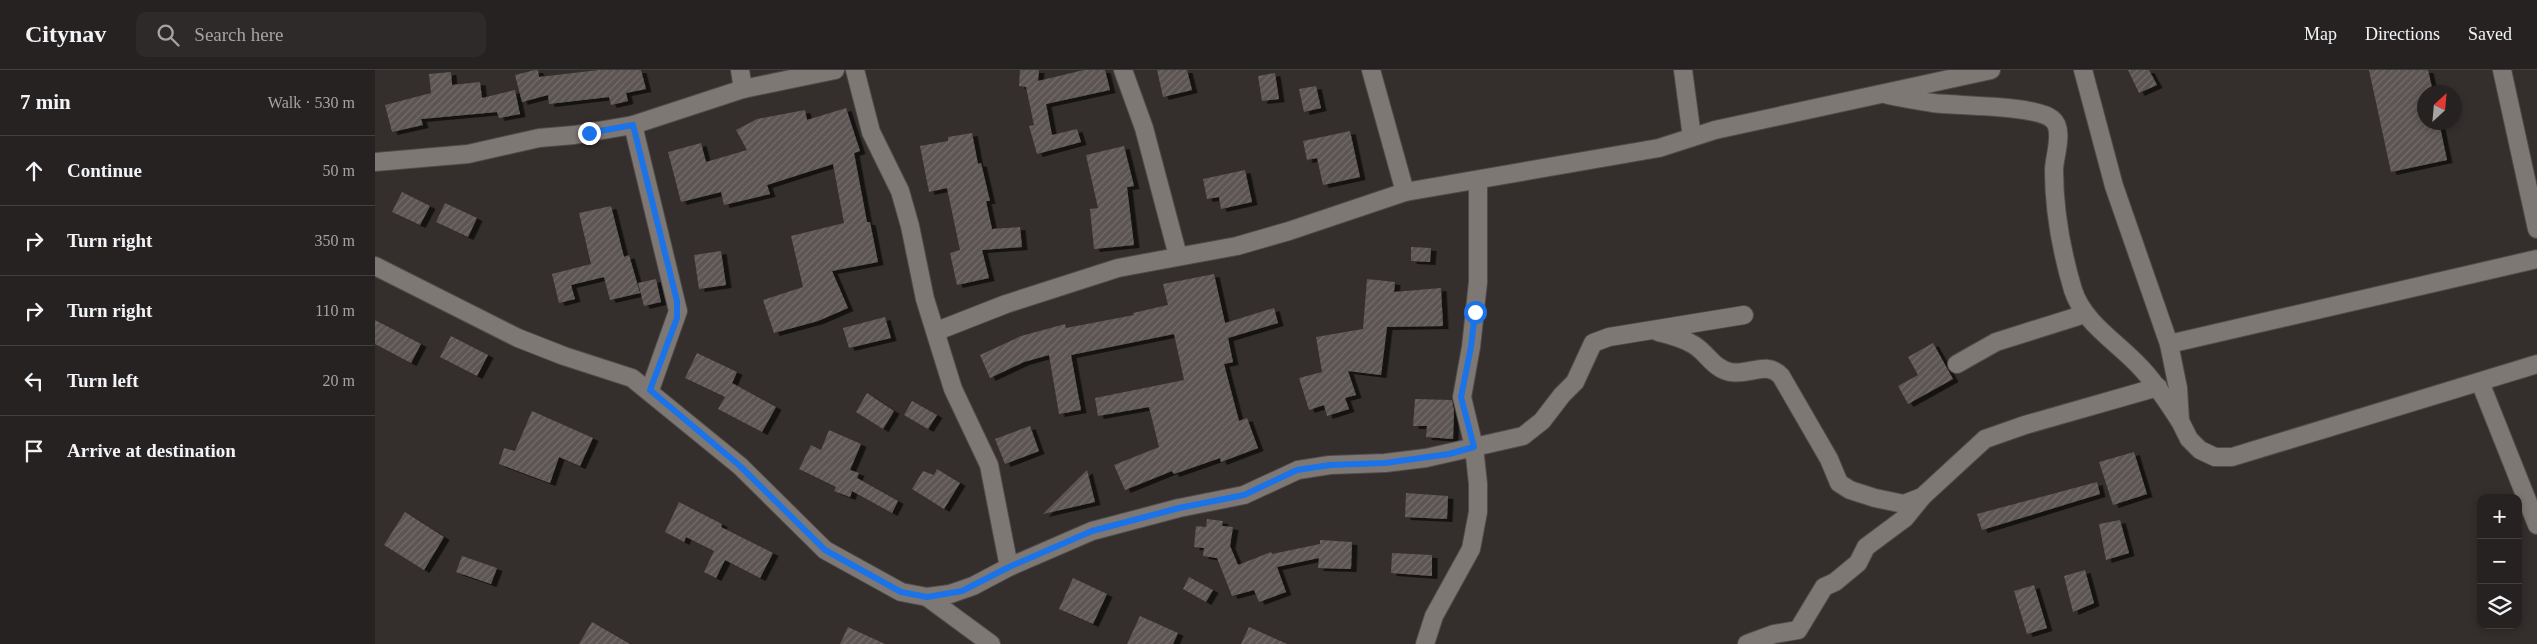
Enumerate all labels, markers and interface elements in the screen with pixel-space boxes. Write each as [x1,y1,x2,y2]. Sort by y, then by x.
search box [136,12,486,57]
text: Citynav [25,21,106,47]
icon: search [154,21,182,49]
text: Search here [194,24,283,45]
text: Map [2304,24,2337,44]
text: Directions [2365,24,2440,44]
text: Saved [2468,24,2512,44]
north arrow [2417,85,2462,130]
text: 7 min [20,90,71,114]
text: Walk · 530 m [268,94,355,111]
route end [578,122,601,145]
icon: ahead [20,157,48,185]
text: Continue [67,160,142,181]
text: 50 m [323,162,355,179]
icon: right [20,227,48,255]
text: Turn right [67,230,152,251]
text: 350 m [315,232,355,249]
icon: right [20,297,48,325]
text: Turn right [67,300,152,321]
route start [1464,301,1487,324]
text: 110 m [315,302,355,319]
icon: left [20,367,48,395]
text: Turn left [67,370,139,391]
text: 20 m [323,372,355,389]
icon: arrive [20,437,48,465]
text: Arrive at destination [67,440,236,461]
map controls [2477,494,2522,629]
button: + [2477,494,2522,539]
button: − [2477,539,2522,584]
button: layers [2477,584,2522,629]

